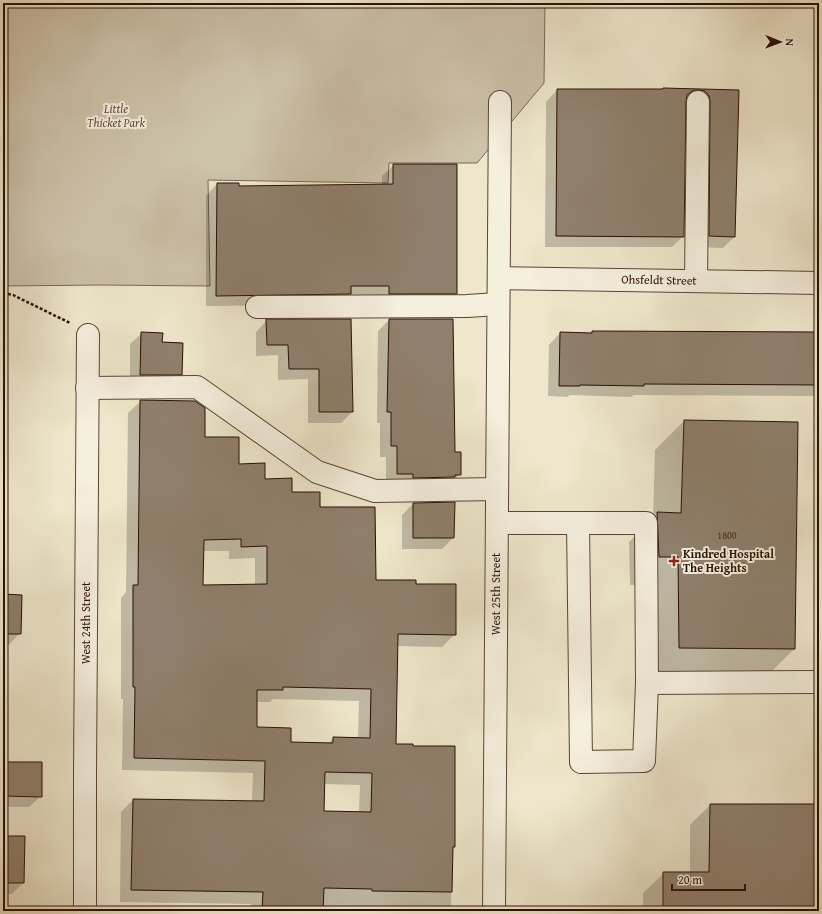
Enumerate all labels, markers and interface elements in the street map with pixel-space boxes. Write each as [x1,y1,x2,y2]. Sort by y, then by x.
north arrow [760,22,800,62]
text: N [782,38,798,47]
park label: Little Thicket Park [87,100,145,131]
street label: Ohsfeldt Street [621,270,698,289]
house number: 1800 [717,528,737,543]
place label: Kindred Hospital The Heights [683,545,774,576]
street label: West 25th Street [487,552,504,635]
marker: Kindred Hospital The Heights [668,555,680,567]
street label: West 24th Street [77,581,94,664]
scale bar [672,866,745,892]
text: 20 m [678,871,702,888]

